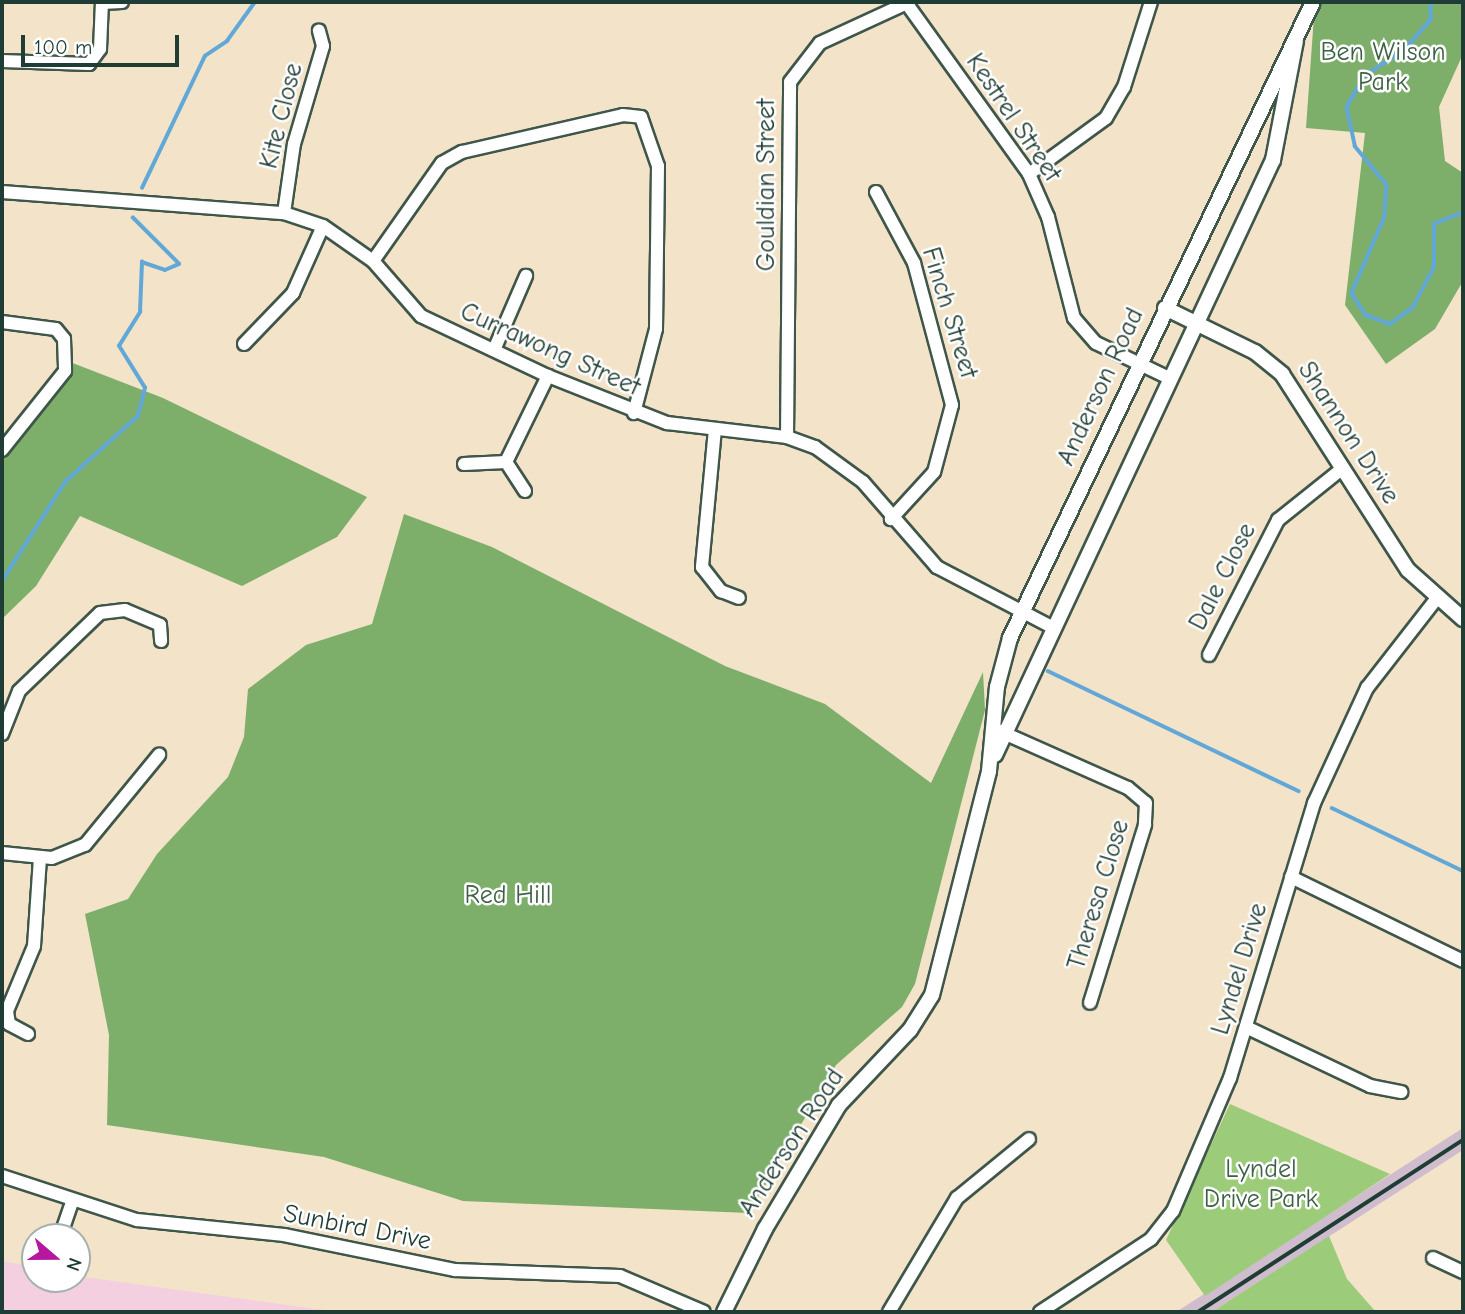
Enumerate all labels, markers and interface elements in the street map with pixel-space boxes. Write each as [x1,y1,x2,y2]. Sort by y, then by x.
scale bar [24,21,182,65]
text: 100 m [34,35,92,59]
park label: Ben Wilson Park [1320,37,1446,98]
street label: Kestrel Street [959,48,1067,188]
street label: Kite Close [254,60,310,172]
street label: Gouldian Street [751,99,783,271]
street label: Finch Street [914,244,984,382]
street label: Currawong Street [455,296,645,404]
street label: Anderson Road [1051,303,1151,471]
street label: Shannon Drive [1290,356,1406,510]
street label: Dale Close [1183,518,1263,636]
street label: Theresa Close [1061,816,1137,974]
park label: Red Hill [465,880,551,912]
street label: Lyndel Drive [1205,899,1275,1039]
street label: Anderson Road [733,1063,851,1223]
park label: Lyndel Drive Park [1204,1154,1318,1216]
street label: Sunbird Drive [281,1198,433,1258]
north arrow [21,1223,91,1293]
text: N [61,1255,86,1274]

